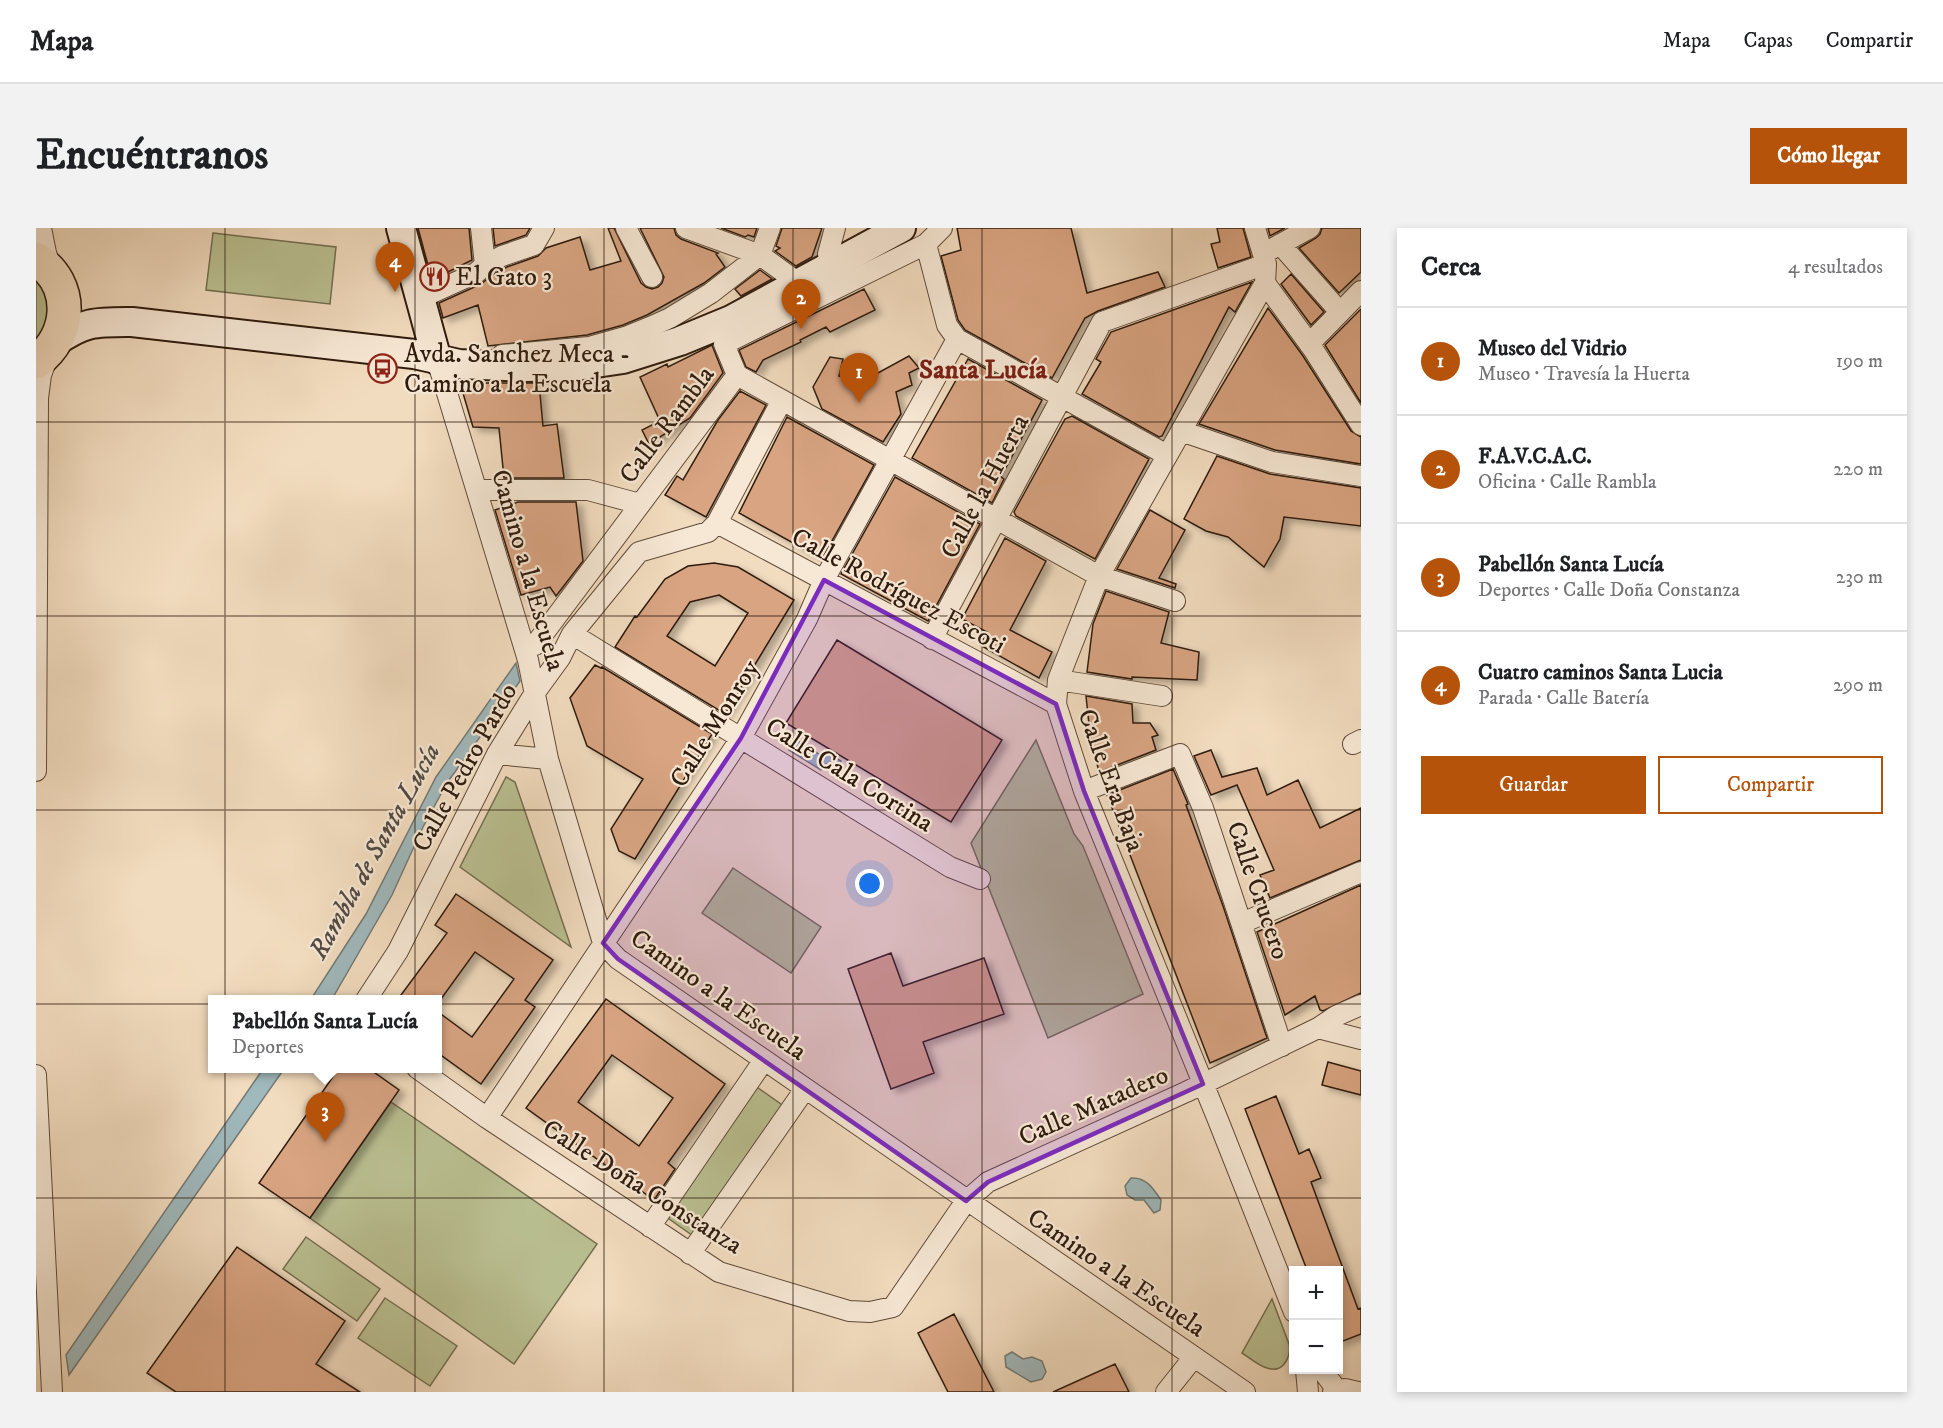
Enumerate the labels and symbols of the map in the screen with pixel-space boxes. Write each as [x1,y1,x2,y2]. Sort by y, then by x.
pin: 4 [376,242,414,292]
restaurant icon: El Gato 3 [418,260,450,292]
place label: El Gato 3 [455,261,552,294]
pin: 2 [782,279,820,329]
place label: Avda. Sanchez Meca - Camino a la Escuela [404,338,630,401]
bus stop icon: Avda. Sanchez Meca - Camino a la Escuela [367,352,399,384]
district label: Santa Lucía [919,353,1048,387]
pin: 1 [840,354,878,403]
street label: Calle Rambla [612,360,722,490]
street label: Calle la Huerta [934,409,1037,564]
street label: Camino a la Escuela [483,466,572,675]
street label: Calle Rodríguez Escoti [785,521,1011,662]
street label: Calle Monroy [663,653,768,794]
street label: Calle Pedro Pardo [405,678,525,858]
street label: Calle Era Baja [1069,705,1152,856]
street label: Calle Cala Cortina [759,710,939,840]
water label: Rambla de Santa Lucía [301,738,448,966]
street label: Calle Crucero [1219,817,1297,964]
your location [855,869,884,898]
street label: Camino a la Escuela [624,922,813,1068]
street label: Calle Matadero [1014,1059,1174,1154]
pin: 3 [306,1092,344,1142]
street label: Calle Doña Constanza [536,1112,748,1262]
street label: Camino a la Escuela [1021,1201,1212,1345]

